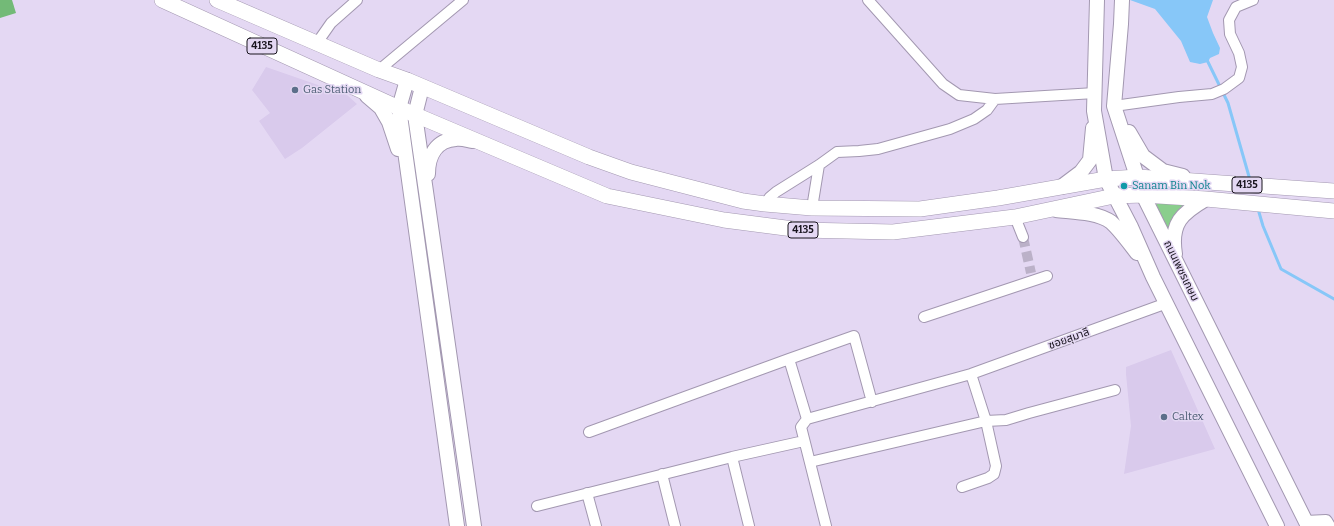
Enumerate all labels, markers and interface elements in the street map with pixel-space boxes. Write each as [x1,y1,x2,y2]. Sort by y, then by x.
road number: 4135 [247,38,277,54]
place label: Gas Station [303,83,361,97]
marker: Gas Station [290,85,300,95]
road number: 4135 [1232,177,1262,193]
place label: Sanam Bin Nok [1132,179,1210,193]
marker: Sanam Bin Nok [1119,181,1129,191]
road number: 4135 [788,222,818,238]
street label: ถนนเพชรเกษม [1161,239,1201,303]
street label: ซอยสุมาลี [1047,325,1091,353]
place label: Caltex [1172,410,1204,424]
marker: Caltex [1159,412,1169,422]

